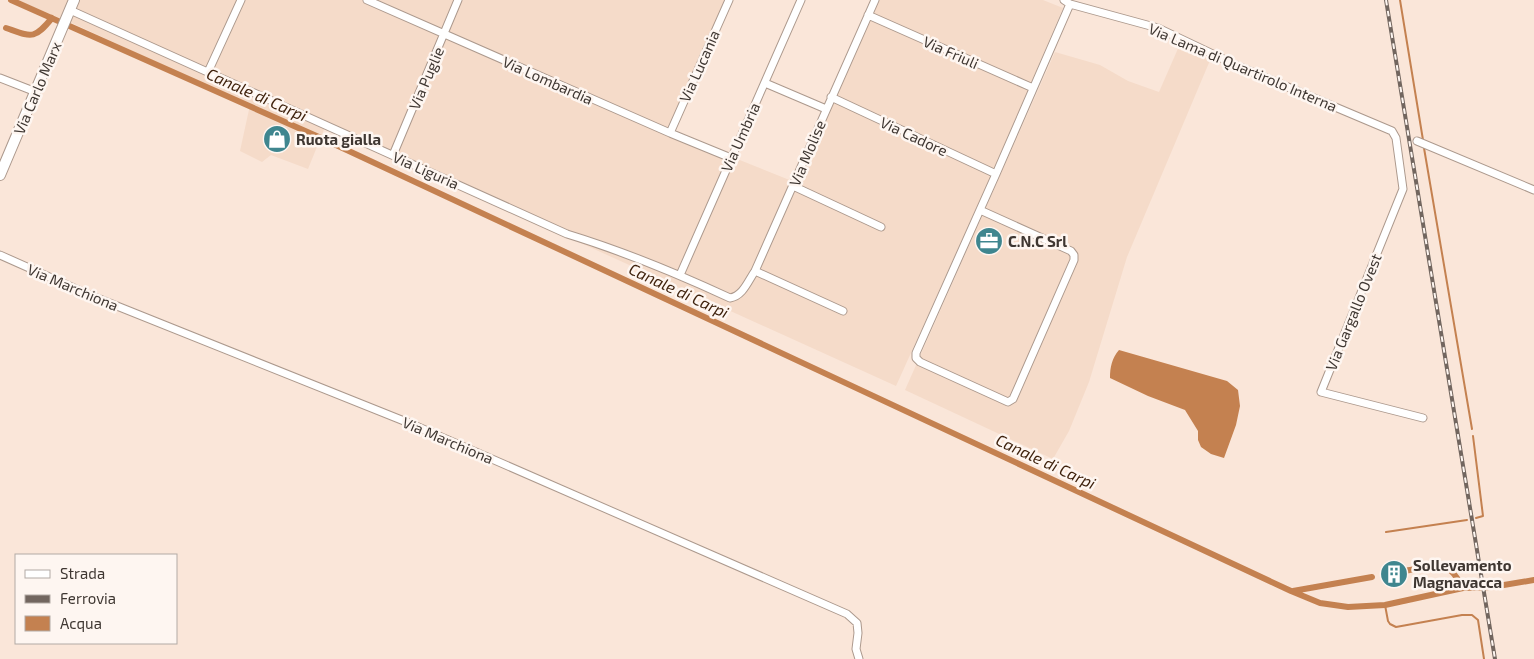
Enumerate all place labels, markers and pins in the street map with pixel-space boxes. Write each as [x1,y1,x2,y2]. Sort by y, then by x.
shop icon: Ruota gialla [262,124,292,154]
place label: Ruota gialla [296,130,381,148]
office icon: C.N.C Srl [974,226,1004,256]
place label: C.N.C Srl [1008,232,1067,250]
place label: Sollevamento Magnavacca [1413,556,1512,591]
building icon: Sollevamento Magnavacca [1379,559,1409,589]

